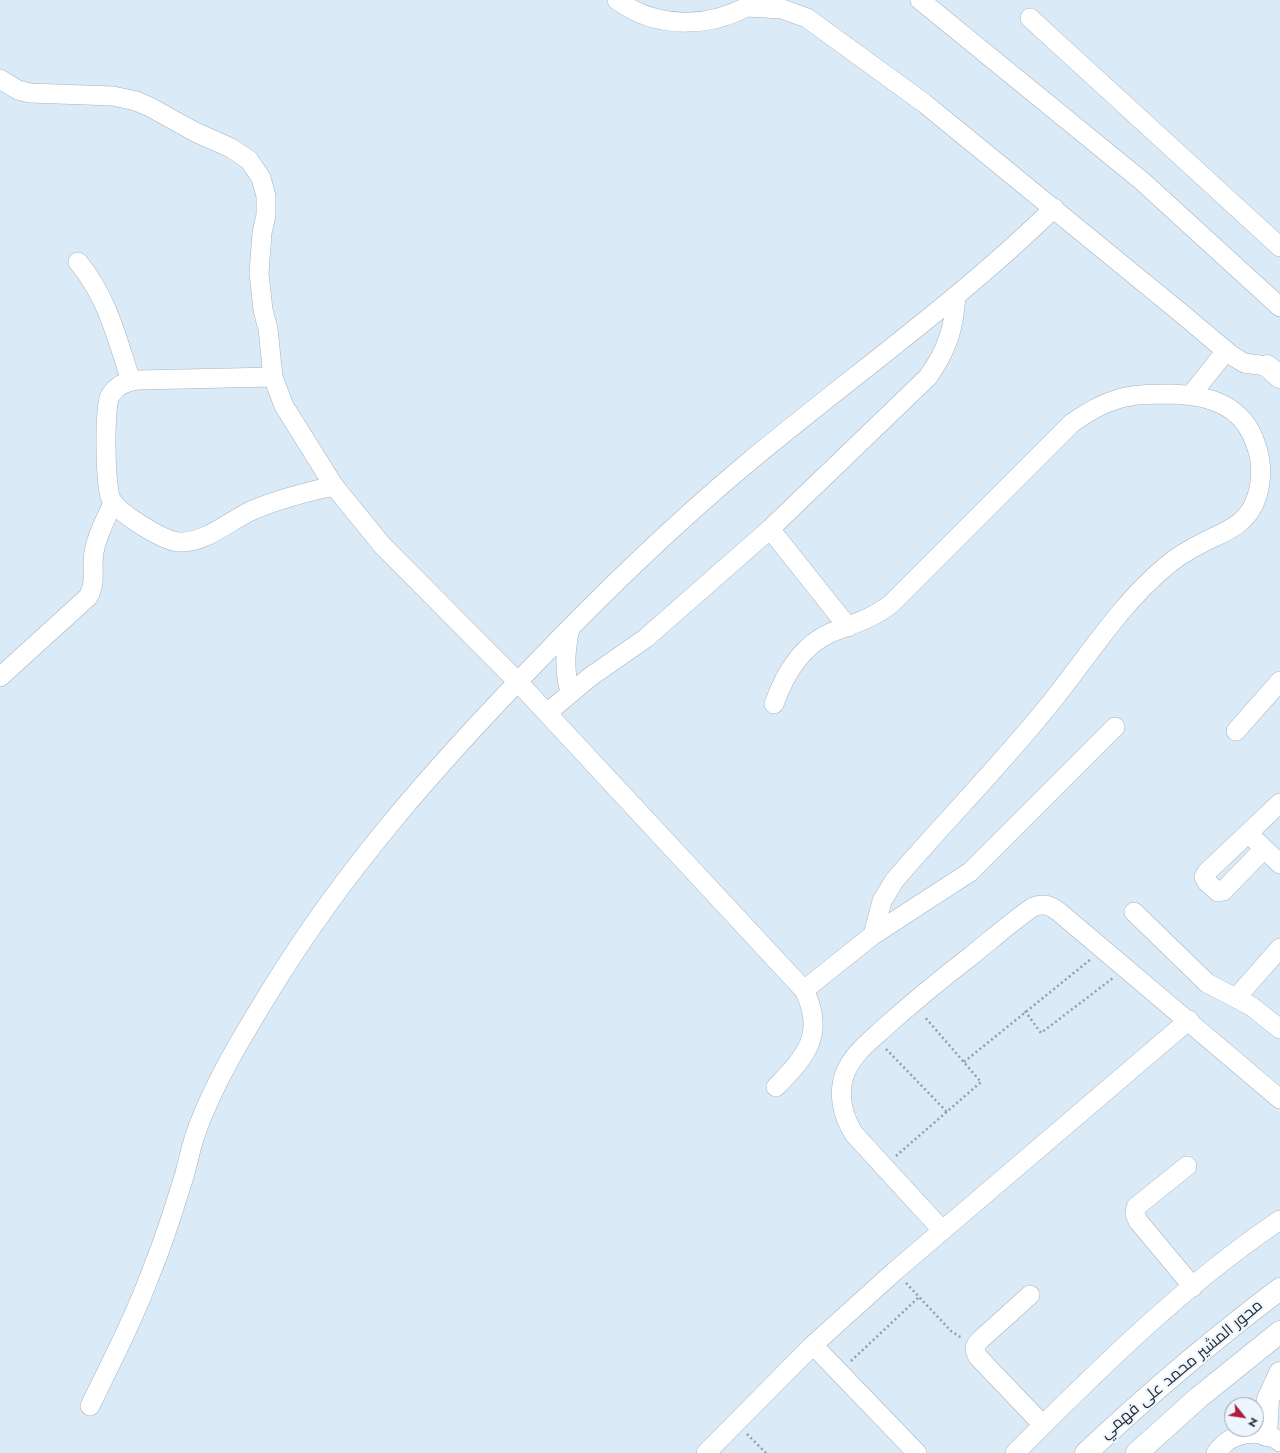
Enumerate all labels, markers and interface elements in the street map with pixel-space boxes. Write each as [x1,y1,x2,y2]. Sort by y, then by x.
street label: محور المشير محمد على فهمي [1097,1296,1267,1444]
north arrow [1224,1397,1264,1437]
text: N [1244,1415,1263,1430]

